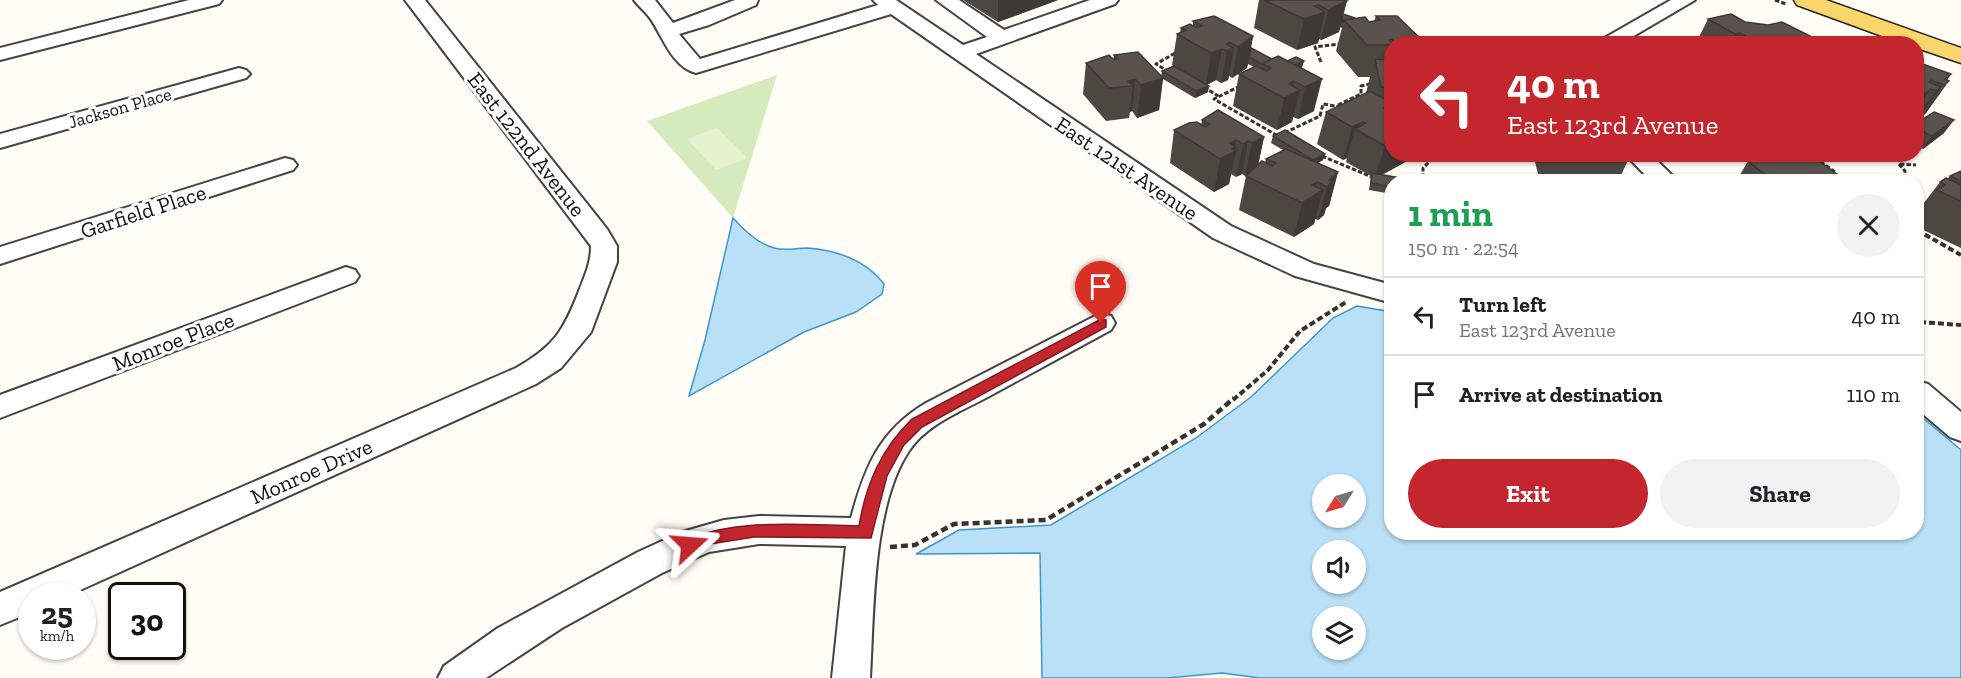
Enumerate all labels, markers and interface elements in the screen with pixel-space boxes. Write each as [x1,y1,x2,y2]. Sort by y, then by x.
text: 40 m [1507,58,1600,109]
icon: left [1408,60,1486,138]
street label: East 122nd Avenue [462,67,591,222]
street label: Jackson Place [66,83,174,133]
text: East 123rd Avenue [1507,109,1718,141]
street label: East 121st Avenue [1050,111,1203,226]
street label: Garfield Place [77,178,209,244]
text: 1 min [1408,192,1493,235]
button: close [1837,194,1900,257]
text: 150 m · 22:54 [1408,236,1519,260]
pin [1075,261,1126,323]
icon: arrive [1084,270,1117,303]
text: Turn left [1459,291,1546,318]
icon: left [1408,300,1441,333]
text: 40 m [1851,303,1900,330]
street label: Monroe Place [108,306,238,377]
text: East 123rd Avenue [1459,318,1616,342]
icon: arrive [1408,378,1441,411]
text: Arrive at destination [1459,381,1662,408]
text: 110 m [1846,381,1900,408]
street label: Monroe Drive [246,433,376,510]
button: Exit [1408,459,1648,528]
button: Share [1660,459,1900,528]
north arrow [1312,474,1366,528]
map controls [1312,474,1366,660]
position arrow [658,513,722,577]
button: sound [1312,540,1366,594]
speed limit sign: 30 [108,582,186,660]
text: 25 [41,596,73,632]
button: layers [1312,606,1366,660]
text: km/h [40,627,74,645]

